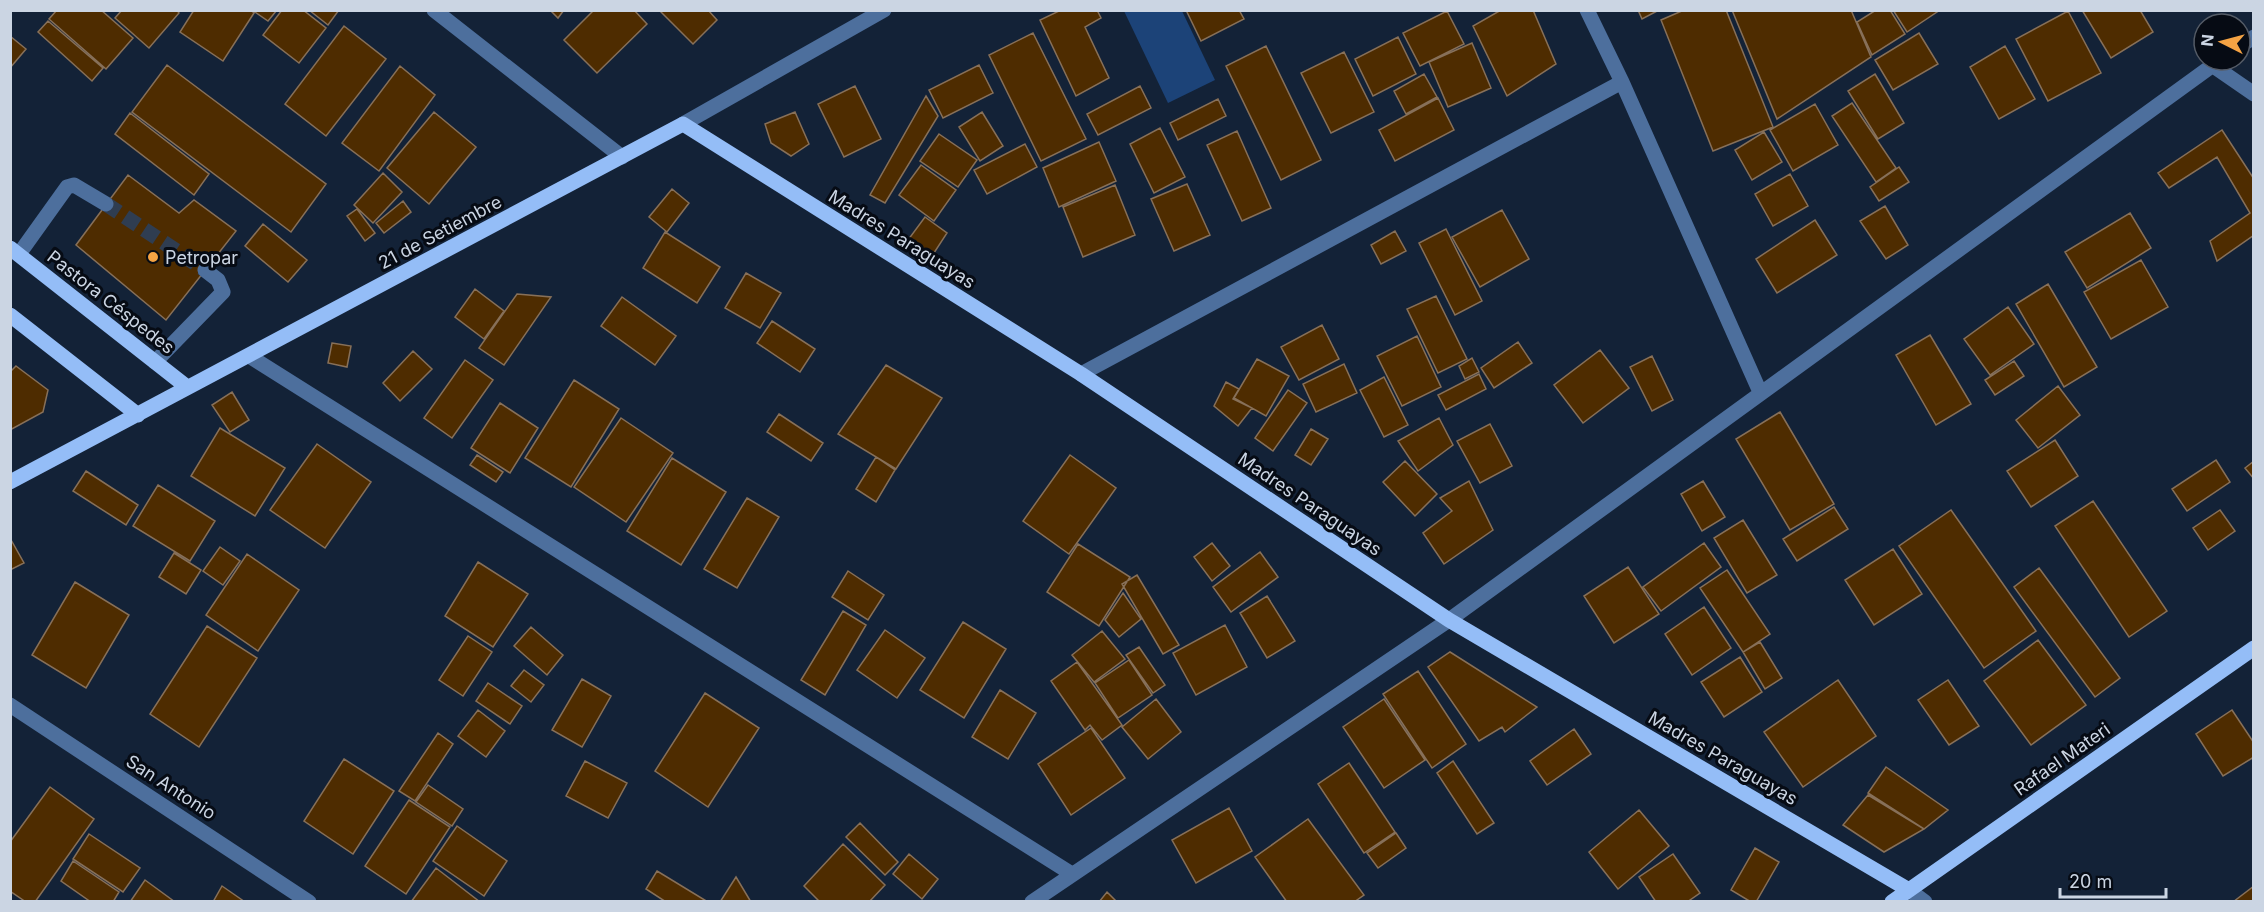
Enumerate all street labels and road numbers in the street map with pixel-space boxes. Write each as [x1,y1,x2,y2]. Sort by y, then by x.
street label: Madres Paraguayas [825,185,979,293]
street label: 21 de Setiembre [375,191,505,273]
street label: Pastora Céspedes [43,246,179,358]
street label: Madres Paraguayas [1234,448,1386,560]
street label: Madres Paraguayas [1645,707,1801,809]
street label: Rafael Materi [2010,718,2114,800]
street label: San Antonio [122,750,220,824]

